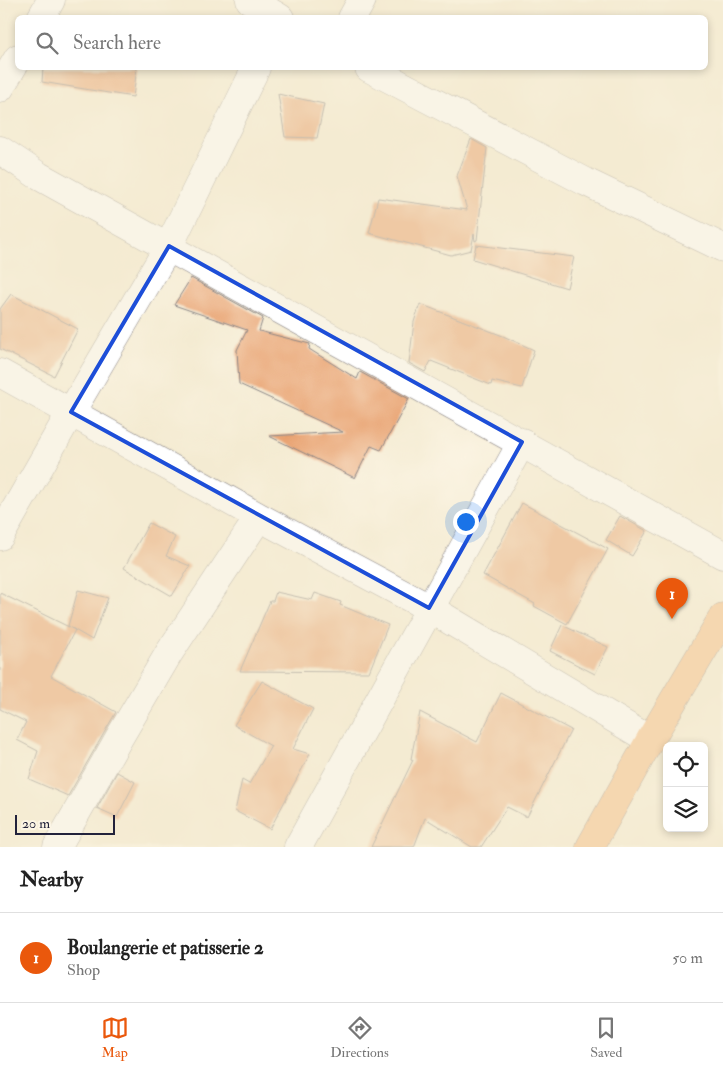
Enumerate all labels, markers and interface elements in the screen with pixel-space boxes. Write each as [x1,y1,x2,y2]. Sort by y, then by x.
search box [15,15,708,70]
icon: search [33,29,61,57]
text: Search here [73,31,161,55]
your location [453,509,479,535]
pin: 1 [656,578,688,619]
map controls [663,742,708,832]
button: locate [663,742,708,787]
button: layers [663,787,708,832]
scale bar [15,812,115,835]
text: 20 m [22,815,50,832]
text: Nearby [20,866,83,893]
text: Boulangerie et patisserie 2 [67,936,264,960]
text: 1 [33,948,39,968]
text: 50 m [672,948,703,968]
text: Shop [67,960,100,980]
tab: Map [101,1014,129,1061]
tab: Directions [330,1014,389,1061]
tab: Saved [590,1014,622,1061]

